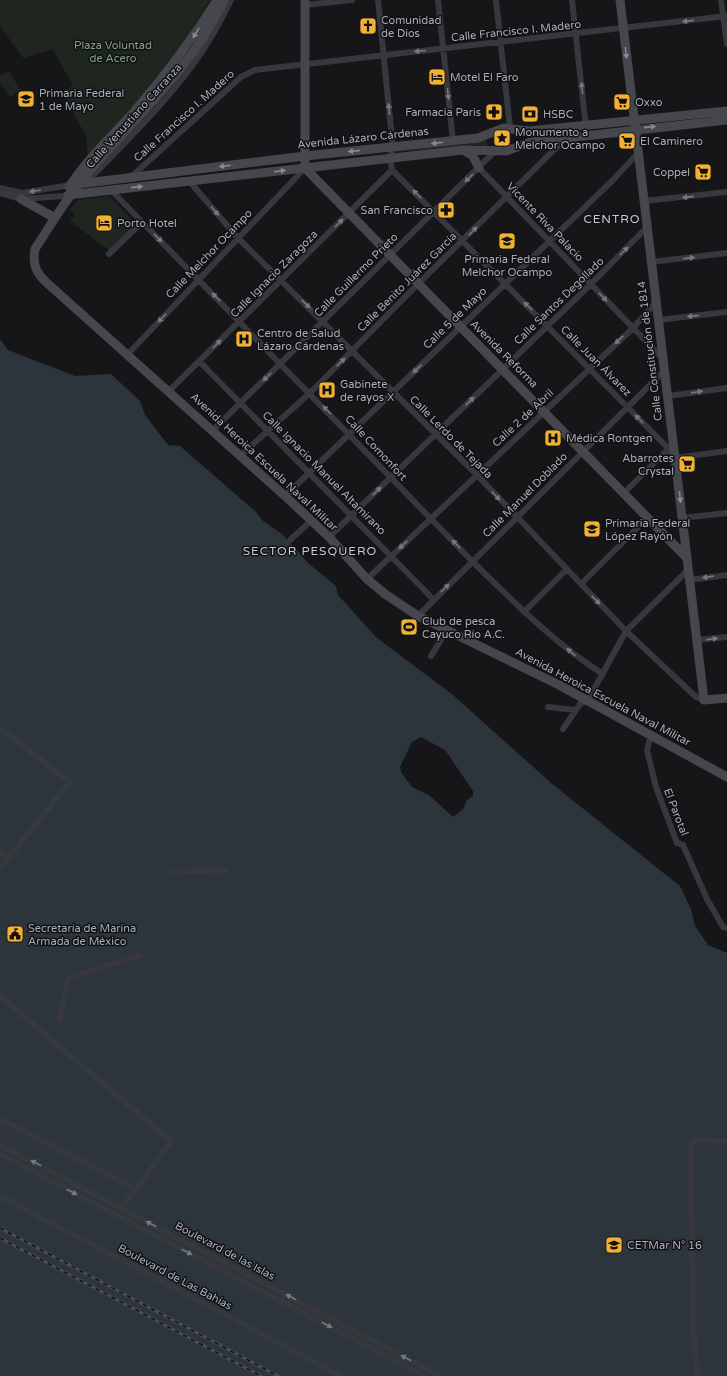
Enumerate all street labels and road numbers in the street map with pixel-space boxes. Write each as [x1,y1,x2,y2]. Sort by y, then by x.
street label: Calle Francisco I. Madero [450,18,582,44]
street label: Calle Venustiano Carranza [84,61,184,171]
street label: Calle Francisco I. Madero [131,67,237,165]
street label: Avenida Lázaro Cárdenas [297,125,429,151]
street label: Vicente Riva Palacio [504,180,586,264]
street label: Calle Melchor Ocampo [163,207,255,301]
street label: Calle Ignacio Zaragoza [228,228,320,320]
street label: Calle Guillermo Prieto [311,230,401,320]
street label: Calle Benito Juárez García [355,230,459,334]
street label: Calle Santos Degollado [511,254,607,347]
street label: Calle Constitución de 1814 [635,280,665,422]
street label: Calle 5 de Mayo [420,284,490,352]
street label: Avenida Reforma [467,317,541,391]
street label: Calle Juan Álvarez [558,322,635,399]
street label: Calle 2 de Abril [490,386,556,450]
street label: Avenida Heroica Escuela Naval Militar [188,390,341,534]
street label: Calle Lerdo de Tejada [407,393,495,481]
street label: Calle Ignacio Manuel Altamirano [260,409,389,538]
street label: Calle Comonfort [342,413,410,483]
street label: Calle Manuel Doblado [480,450,570,540]
street label: Avenida Heroica Escuela Naval Militar [513,645,694,749]
street label: El Parotal [661,786,691,838]
street label: Boulevard de las Islas [173,1219,277,1283]
street label: Boulevard de Las Bahías [116,1241,234,1313]

